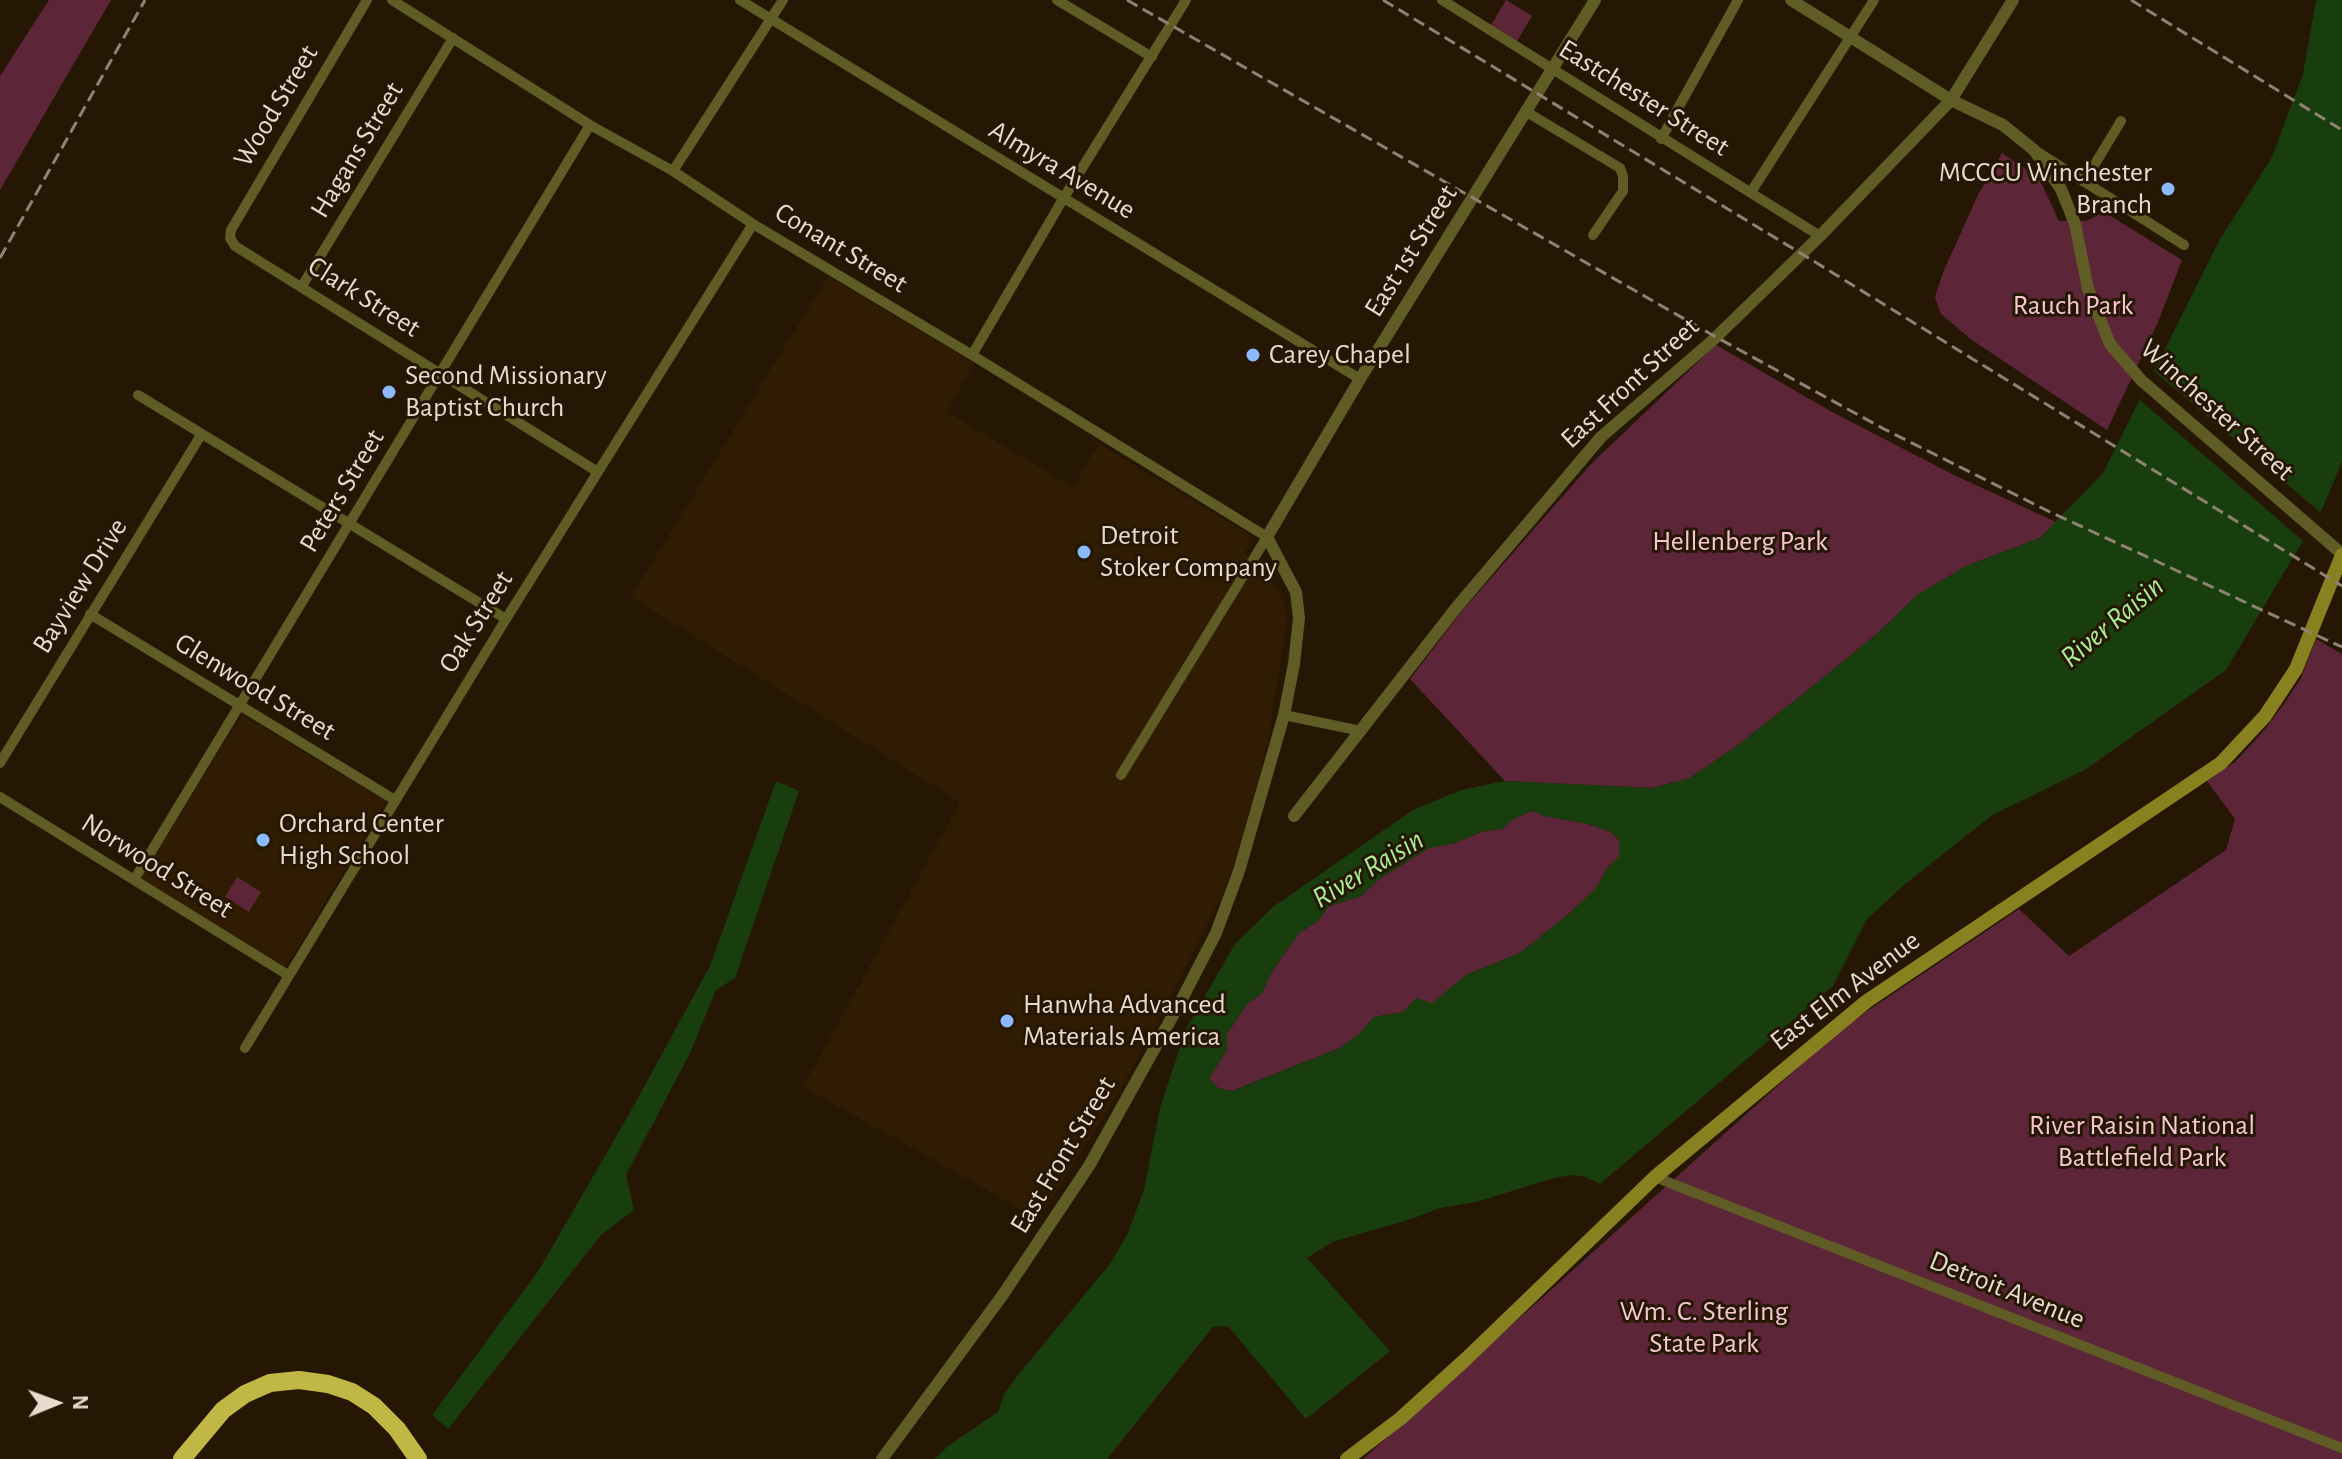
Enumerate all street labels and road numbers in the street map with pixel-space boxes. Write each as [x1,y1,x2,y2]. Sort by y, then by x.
street label: Eastchester Street [1553,32,1735,164]
street label: Wood Street [226,39,326,173]
street label: Hagans Street [303,76,411,224]
street label: Almyra Avenue [983,113,1141,227]
street label: East 1st Street [1357,179,1465,323]
street label: Conant Street [769,195,913,301]
street label: Clark Street [301,249,427,345]
street label: East Front Street [1554,310,1706,456]
street label: Winchester Street [2133,332,2301,488]
street label: Peters Street [292,423,392,559]
street label: Bayview Drive [25,512,135,660]
street label: Oak Street [432,565,520,679]
street label: Glenwood Street [169,626,341,748]
street label: Norwood Street [75,806,239,926]
street label: East Elm Avenue [1763,924,1927,1058]
street label: East Front Street [1003,1070,1123,1240]
street label: Detroit Avenue [1924,1244,2090,1336]

